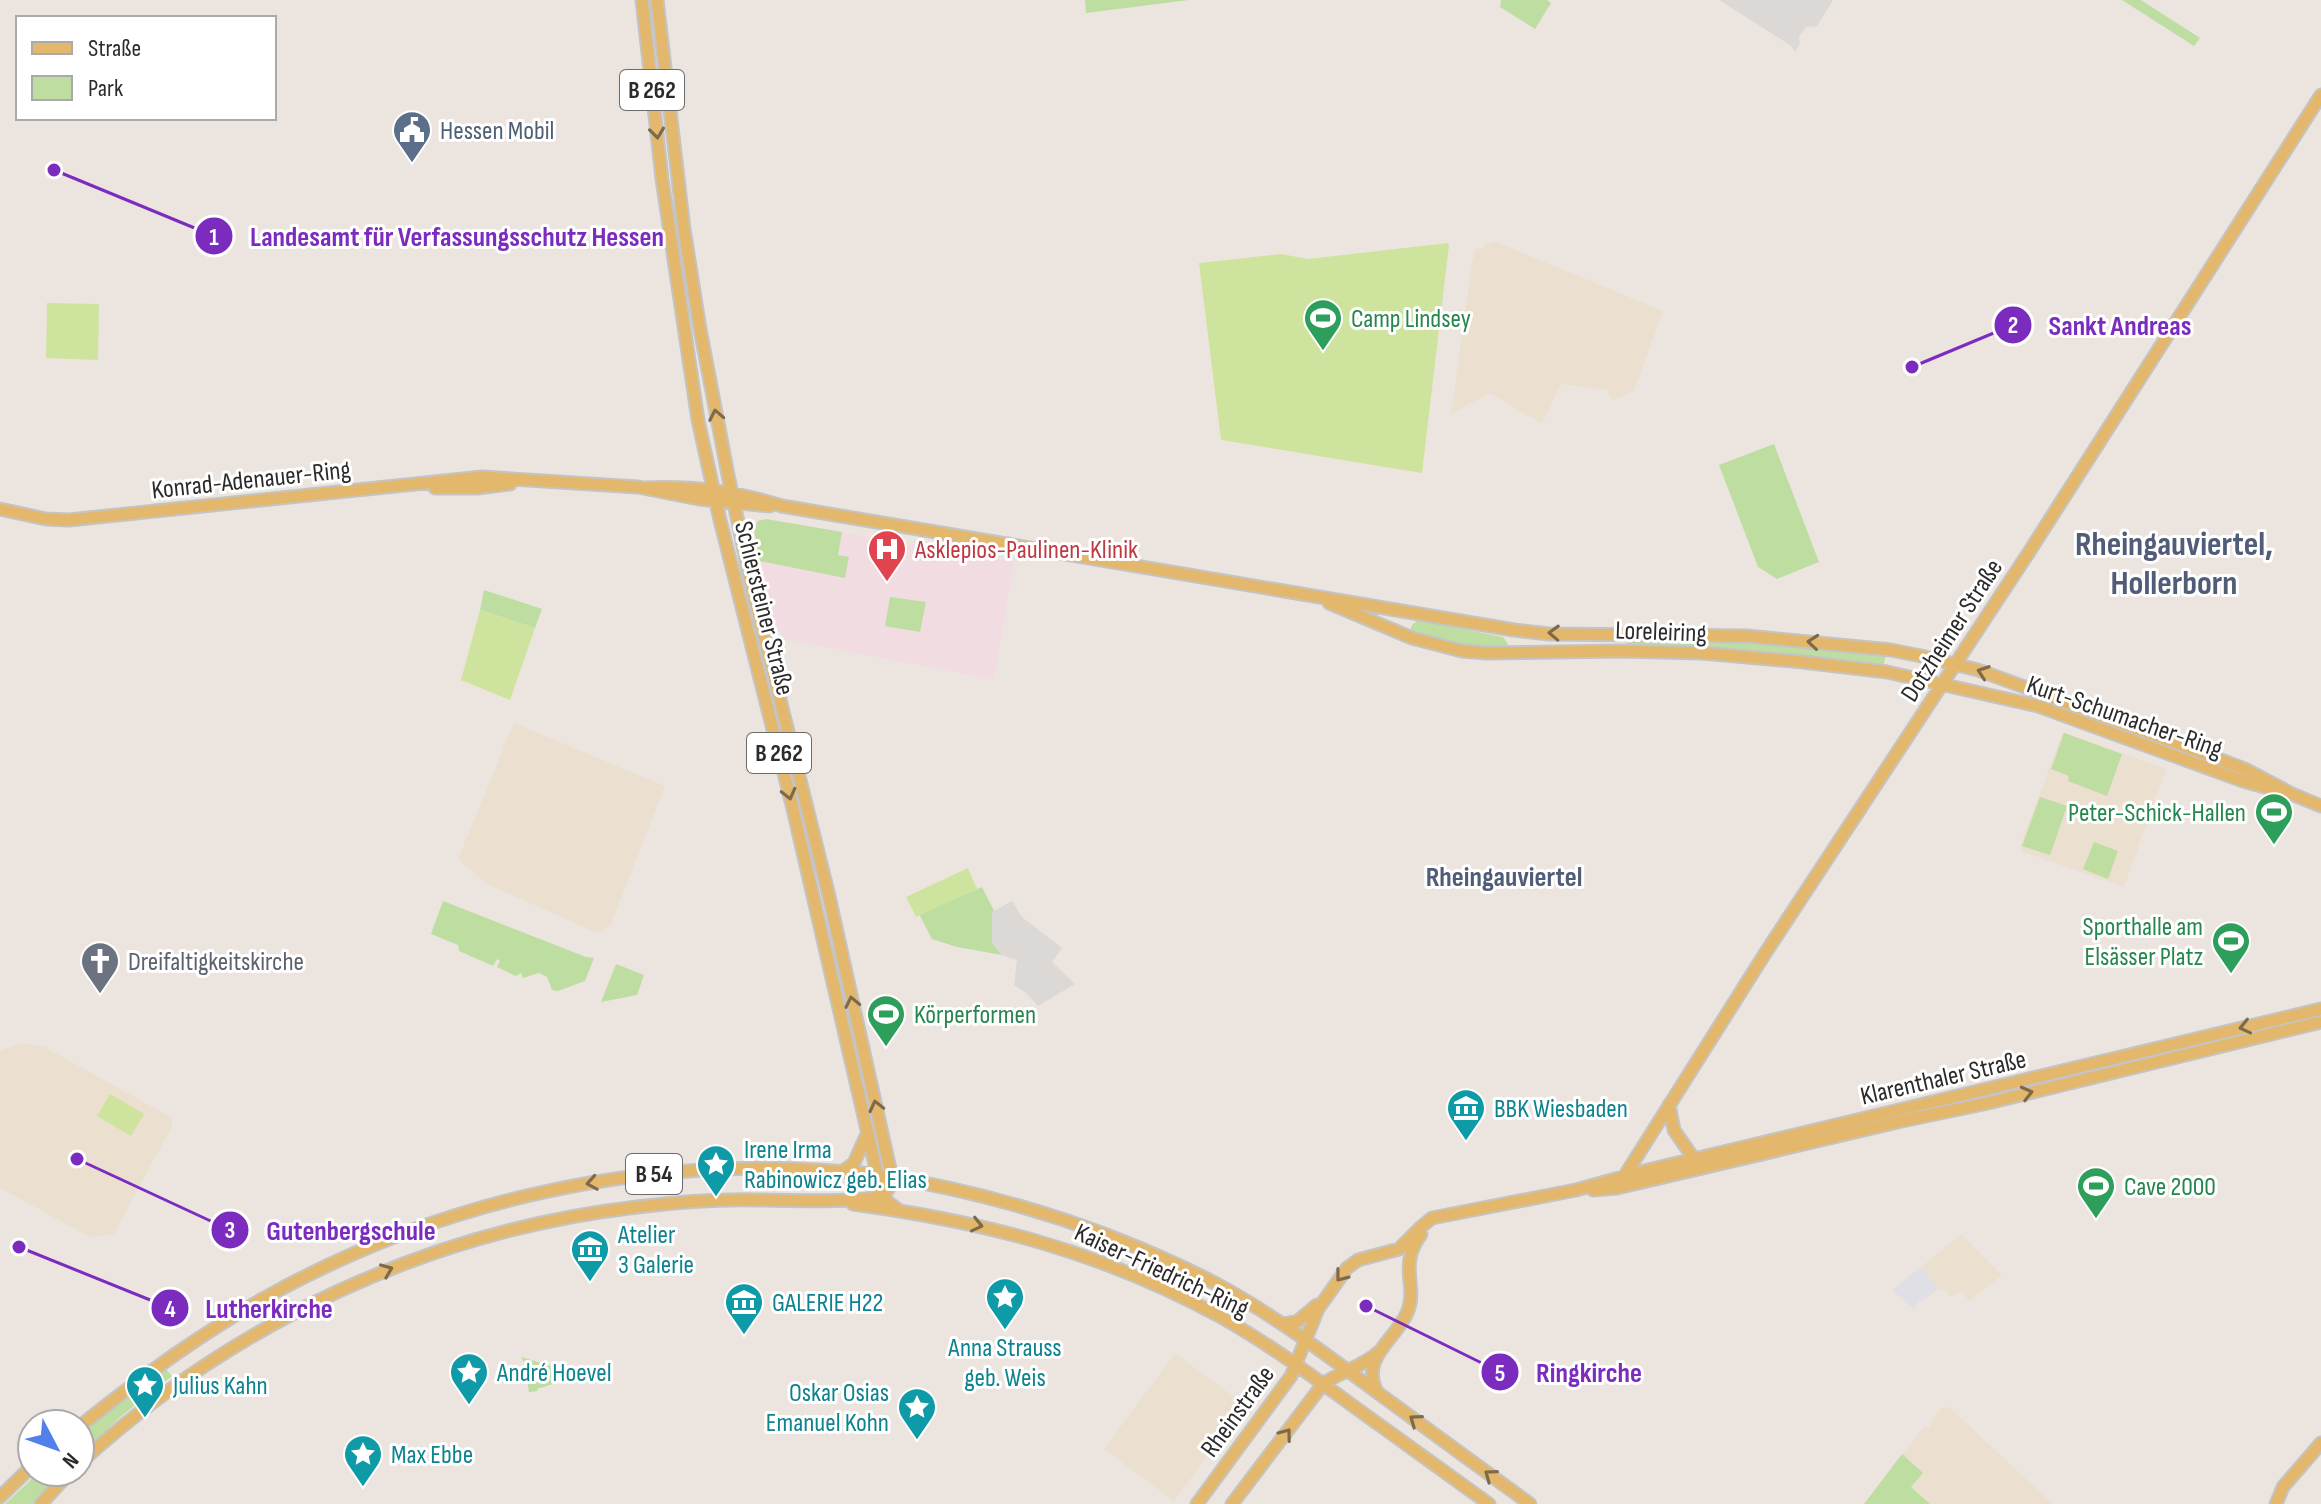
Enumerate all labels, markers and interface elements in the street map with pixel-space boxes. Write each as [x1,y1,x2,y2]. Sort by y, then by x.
legend [16,16,276,120]
text: Straße [88,34,141,63]
road number: B 262 [620,70,684,110]
text: Park [88,74,123,103]
public building icon: Hessen Mobil [391,109,433,164]
place label: Hessen Mobil [440,116,554,147]
one-way arrow [648,127,665,140]
callout: Landesamt für Verfassungsschutz Hessen [194,210,680,262]
text: Landesamt für Verfassungsschutz Hessen [250,221,664,254]
text: 1 [209,223,219,252]
sports icon: Camp Lindsey [1302,297,1344,352]
callout: Sankt Andreas [1993,299,2207,351]
place label: Camp Lindsey [1351,304,1471,335]
text: Sankt Andreas [2049,310,2191,343]
text: 2 [2008,311,2018,340]
one-way arrow [709,408,726,422]
street label: Konrad-Adenauer-Ring [150,455,352,506]
street label: Schiersteiner Straße [727,518,800,698]
district label: Rheingauviertel, Hollerborn [2075,524,2273,604]
hospital icon: Asklepios-Paulinen-Klinik [866,528,908,583]
place label: Asklepios-Paulinen-Klinik [914,535,1138,566]
street label: Dotzheimer Straße [1895,554,2010,708]
street label: Loreleiring [1615,615,1707,650]
one-way arrow [1547,625,1560,642]
one-way arrow [1807,634,1820,651]
one-way arrow [1977,665,1991,682]
street label: Kurt-Schumacher-Ring [2023,669,2226,765]
road number: B 262 [747,733,811,773]
one-way arrow [780,787,797,801]
sports icon: Peter-Schick-Hallen [2253,791,2295,846]
place label: Peter-Schick-Hallen [2068,798,2246,829]
district label: Rheingauviertel [1426,861,1582,894]
place label: Sporthalle am Elsässer Platz [2083,912,2203,973]
sports icon: Sporthalle am Elsässer Platz [2210,920,2252,975]
church icon: Dreifaltigkeitskirche [79,940,121,995]
place label: Dreifaltigkeitskirche [128,947,304,978]
sports icon: Körperformen [865,993,907,1048]
one-way arrow [844,996,861,1009]
place label: Körperformen [914,1000,1036,1031]
one-way arrow [2239,1018,2253,1035]
street label: Klarenthaler Straße [1858,1044,2029,1113]
one-way arrow [2020,1086,2034,1103]
museum icon: BBK Wiesbaden [1445,1087,1487,1142]
place label: BBK Wiesbaden [1494,1094,1628,1125]
one-way arrow [868,1100,885,1113]
place label: Irene Irma Rabinowicz geb. Elias [744,1135,927,1196]
place icon: Irene Irma Rabinowicz geb. Elias [695,1143,737,1198]
road number: B 54 [626,1154,682,1194]
sports icon: Cave 2000 [2075,1165,2117,1220]
place label: Cave 2000 [2124,1172,2216,1203]
one-way arrow [585,1174,598,1191]
callout: Gutenbergschule [210,1204,452,1256]
text: Gutenbergschule [266,1215,436,1248]
text: 3 [225,1216,235,1245]
one-way arrow [969,1216,983,1233]
street label: Kaiser-Friedrich-Ring [1069,1218,1253,1325]
place label: Atelier 3 Galerie [617,1220,694,1281]
museum icon: Atelier 3 Galerie [569,1228,611,1283]
one-way arrow [379,1263,393,1280]
one-way arrow [1336,1267,1350,1282]
place icon: Anna Strauss geb. Weis [984,1276,1026,1331]
museum icon: GALERIE H22 [723,1281,765,1336]
callout: Lutherkirche [150,1282,349,1334]
place label: GALERIE H22 [772,1288,883,1319]
text: Lutherkirche [205,1293,333,1326]
text: 4 [164,1295,176,1324]
place label: Anna Strauss geb. Weis [947,1333,1062,1394]
callout: Ringkirche [1480,1346,1658,1398]
place icon: André Hoevel [448,1351,490,1406]
text: Ringkirche [1536,1357,1642,1390]
place label: André Hoevel [496,1358,612,1389]
text: 5 [1495,1359,1505,1388]
street label: Rheinstraße [1195,1360,1282,1464]
place icon: Julius Kahn [124,1364,166,1419]
place label: Julius Kahn [172,1371,268,1402]
place label: Oskar Osias Emanuel Kohn [766,1378,889,1439]
place icon: Oskar Osias Emanuel Kohn [896,1386,938,1441]
north arrow [16,1408,96,1488]
one-way arrow [1409,1415,1423,1430]
one-way arrow [1276,1428,1290,1443]
place icon: Max Ebbe [342,1433,384,1488]
place label: Max Ebbe [391,1440,473,1471]
text: N [56,1447,84,1473]
one-way arrow [1484,1470,1499,1485]

